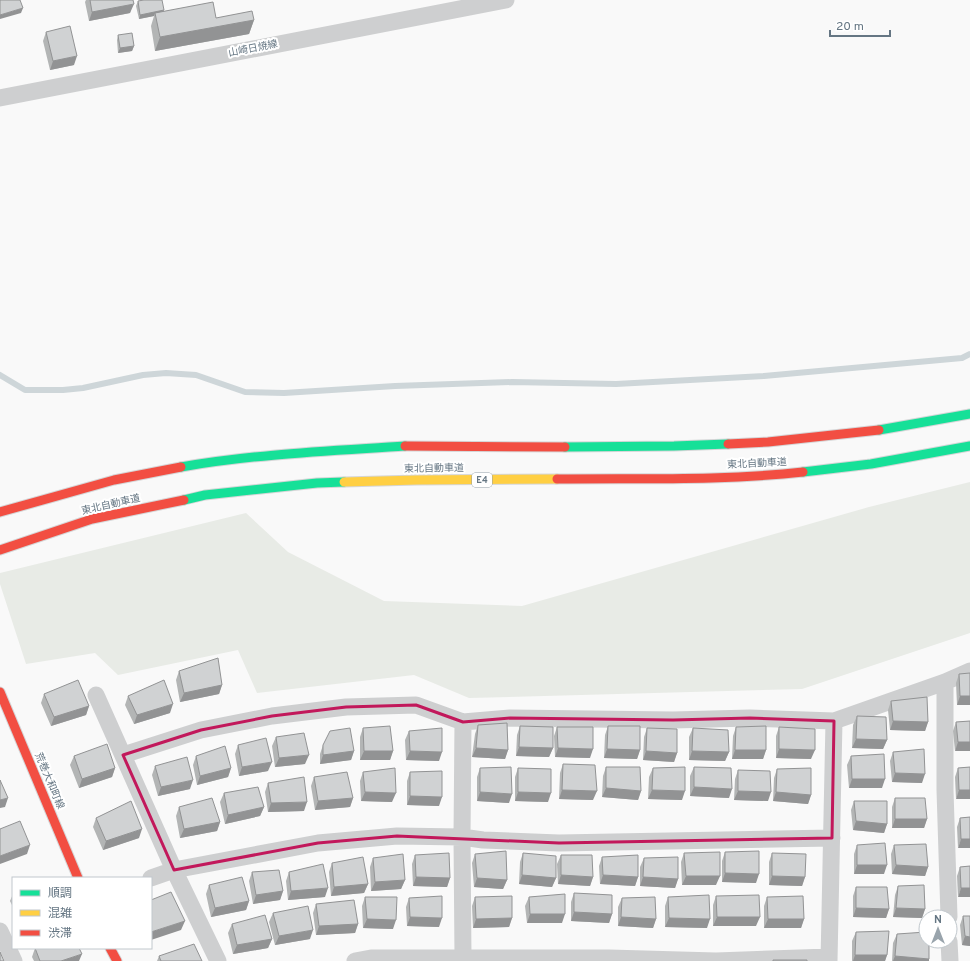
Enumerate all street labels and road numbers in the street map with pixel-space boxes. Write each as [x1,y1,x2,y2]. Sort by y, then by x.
street label: 山崎日焼線 [227,38,279,60]
street label: 東北自動車道 [727,456,787,472]
street label: 東北自動車道 [404,462,464,476]
road number: E4 [472,473,492,487]
street label: 東北自動車道 [80,492,142,518]
street label: 荒巻大和町線 [31,751,67,811]

